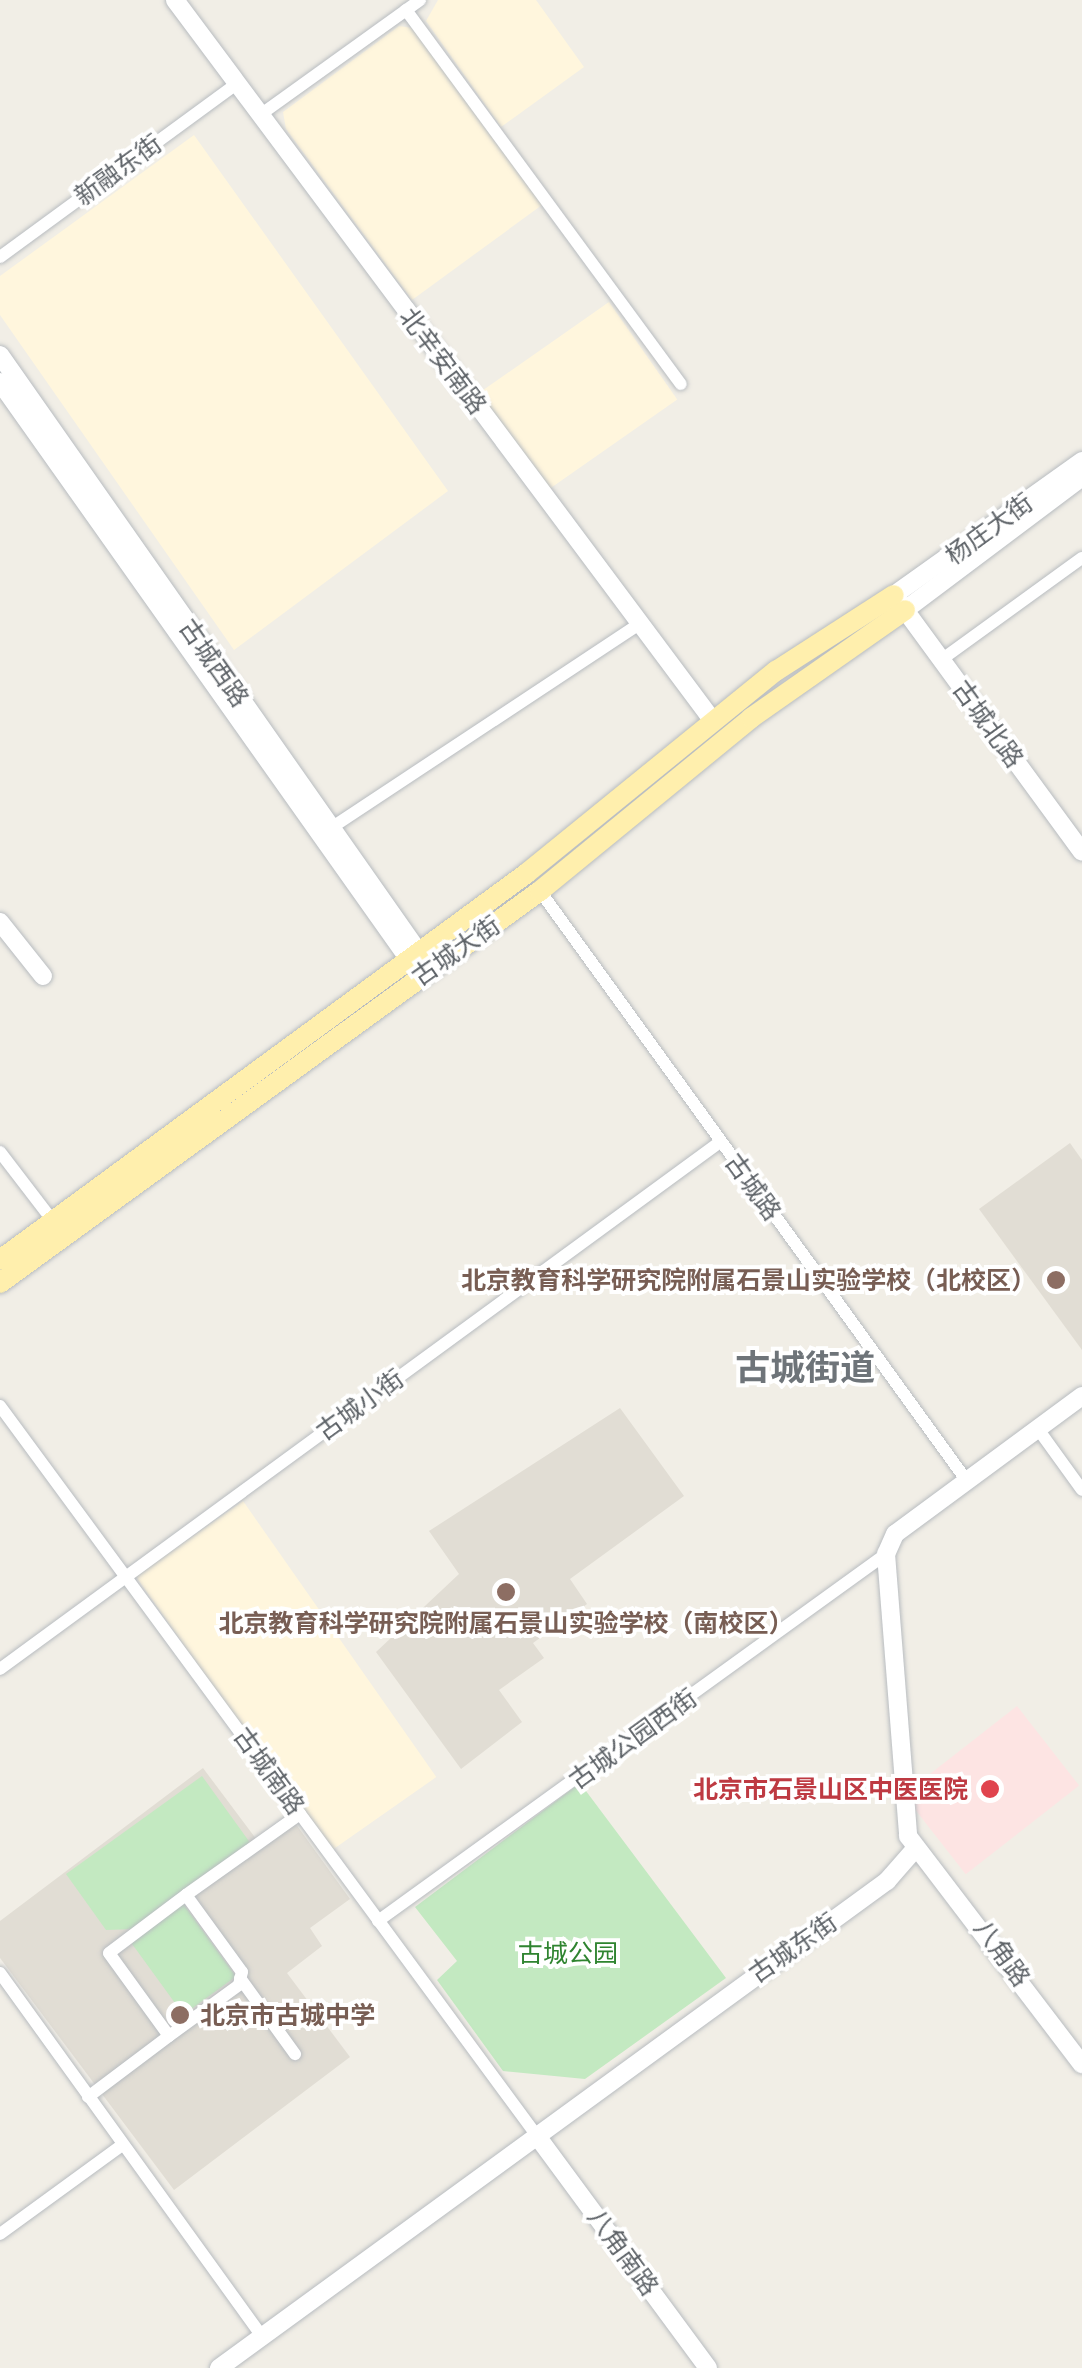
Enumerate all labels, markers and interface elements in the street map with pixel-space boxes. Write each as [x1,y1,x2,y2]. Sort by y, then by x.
street label: 新融东街 [69,128,167,212]
street label: 北辛安南路 [393,302,493,420]
street label: 杨庄大街 [940,487,1038,571]
street label: 古城西路 [173,613,255,713]
street label: 古城北路 [946,675,1030,773]
street label: 古城大街 [406,910,506,992]
street label: 古城路 [719,1148,787,1226]
place label: 北京教育科学研究院附属石景山实验学校（北校区） [461,1265,1036,1295]
marker: 北京教育科学研究院附属石景山实验学校（北校区） [1045,1269,1067,1291]
district label: 古城街道 [735,1346,875,1388]
street label: 古城小街 [311,1363,409,1447]
marker: 北京教育科学研究院附属石景山实验学校（南校区） [495,1581,517,1603]
place label: 北京教育科学研究院附属石景山实验学校（南校区） [219,1608,793,1638]
street label: 古城公园西街 [564,1683,702,1795]
street label: 古城南路 [227,1722,311,1820]
place label: 北京市石景山区中医医院 [693,1774,968,1804]
marker: 北京市石景山区中医医院 [977,1776,1003,1802]
street label: 古城东街 [743,1907,843,1989]
street label: 八角路 [968,1914,1036,1992]
park label: 古城公园 [518,1938,618,1968]
place label: 北京市古城中学 [200,2000,375,2030]
marker: 北京市古城中学 [169,2004,191,2026]
street label: 八角南路 [581,2203,665,2301]

